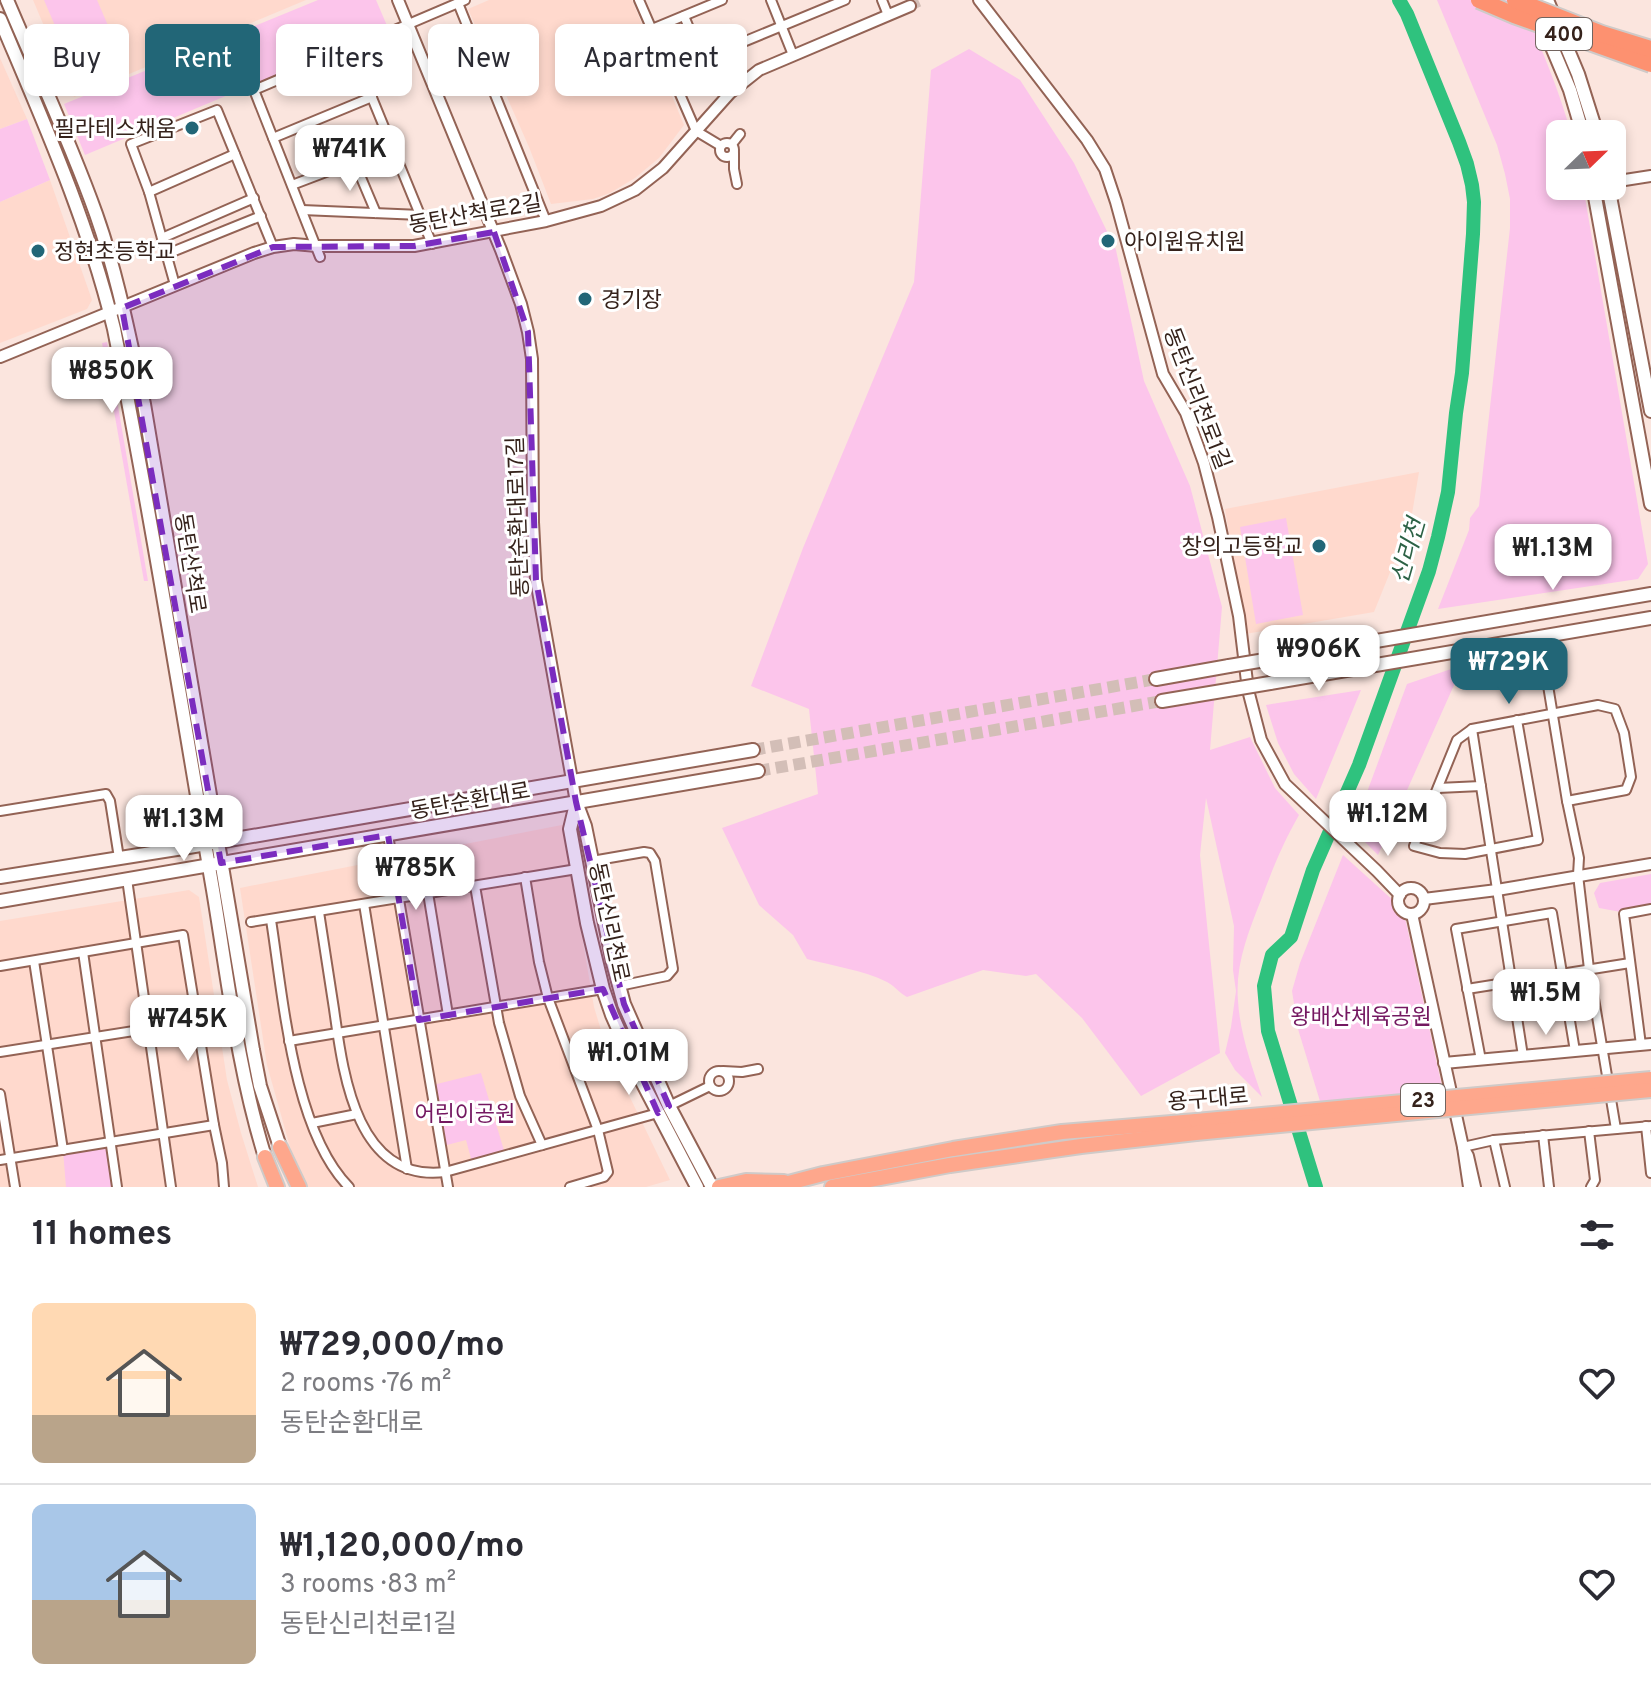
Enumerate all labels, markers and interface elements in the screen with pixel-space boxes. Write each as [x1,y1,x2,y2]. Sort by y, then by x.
road number: 400 [1536,18,1592,50]
chip: Buy [24,24,129,96]
chip: Rent [145,24,260,96]
chip: Filters [276,24,412,96]
chip: New [428,24,539,96]
chip: Apartment [555,24,747,96]
place label: 필라테스채움 [55,117,176,144]
marker: 필라테스채움 [183,119,201,137]
north arrow [1546,120,1626,200]
map controls [1546,120,1626,200]
pin: ₩741K [294,125,406,193]
text: ₩741K [313,134,387,167]
street label: 동탄산척로2길 [407,190,544,240]
place label: 아이원유치원 [1124,230,1245,257]
marker: 아이원유치원 [1099,232,1117,250]
place label: 정현초등학교 [54,240,175,267]
marker: 정현초등학교 [29,242,47,260]
place label: 경기장 [601,288,662,315]
marker: 경기장 [576,290,594,308]
street label: 동탄신리천로1길 [1156,324,1235,474]
pin: ₩850K [56,347,168,415]
text: ₩850K [70,356,154,389]
street label: 동탄순환대로17길 [503,436,536,598]
street label: 동탄산척로 [167,511,210,615]
water label: 신리천 [1386,513,1434,588]
pin: ₩1.13M [1488,524,1618,592]
text: ₩1.13M [1513,533,1593,566]
place label: 창의고등학교 [1182,535,1303,562]
marker: 창의고등학교 [1310,537,1328,555]
pin: ₩906K [1263,625,1375,693]
text: ₩906K [1277,634,1361,667]
pin: ₩729K [1453,638,1565,706]
text: ₩729K [1469,647,1549,680]
street label: 동탄순환대로 [408,779,533,826]
pin: ₩1.12M [1323,790,1453,858]
pin: ₩1.13M [119,795,249,863]
text: ₩1.12M [1347,799,1429,832]
text: ₩1.13M [144,804,224,837]
pin: ₩785K [360,844,472,912]
text: ₩785K [376,853,456,886]
street label: 동탄신리천로 [582,860,633,985]
pin: ₩1.5M [1490,969,1602,1037]
text: ₩1.5M [1511,978,1581,1011]
pin: ₩745K [132,995,244,1063]
text: ₩745K [148,1004,228,1037]
park label: 왕배산체육공원 [1290,1005,1432,1032]
pin: ₩1.01M [564,1029,694,1097]
text: ₩1.01M [588,1038,670,1071]
street label: 용구대로 [1167,1084,1250,1117]
road number: 23 [1401,1084,1445,1116]
park label: 어린이공원 [414,1102,516,1129]
icon: filters [1575,1213,1619,1257]
text: 11 homes [32,1214,172,1257]
text: ₩729,000/mo [280,1325,505,1368]
icon: home [96,1335,192,1431]
icon: heart [1575,1361,1619,1405]
text: 2 rooms · 76 m² [280,1368,452,1401]
text: 동탄순환대로 [280,1408,424,1441]
text: ₩1,120,000/mo [280,1526,524,1569]
icon: home [96,1536,192,1632]
icon: heart [1575,1562,1619,1606]
text: 3 rooms · 83 m² [280,1569,456,1602]
text: 동탄신리천로1길 [280,1609,457,1642]

